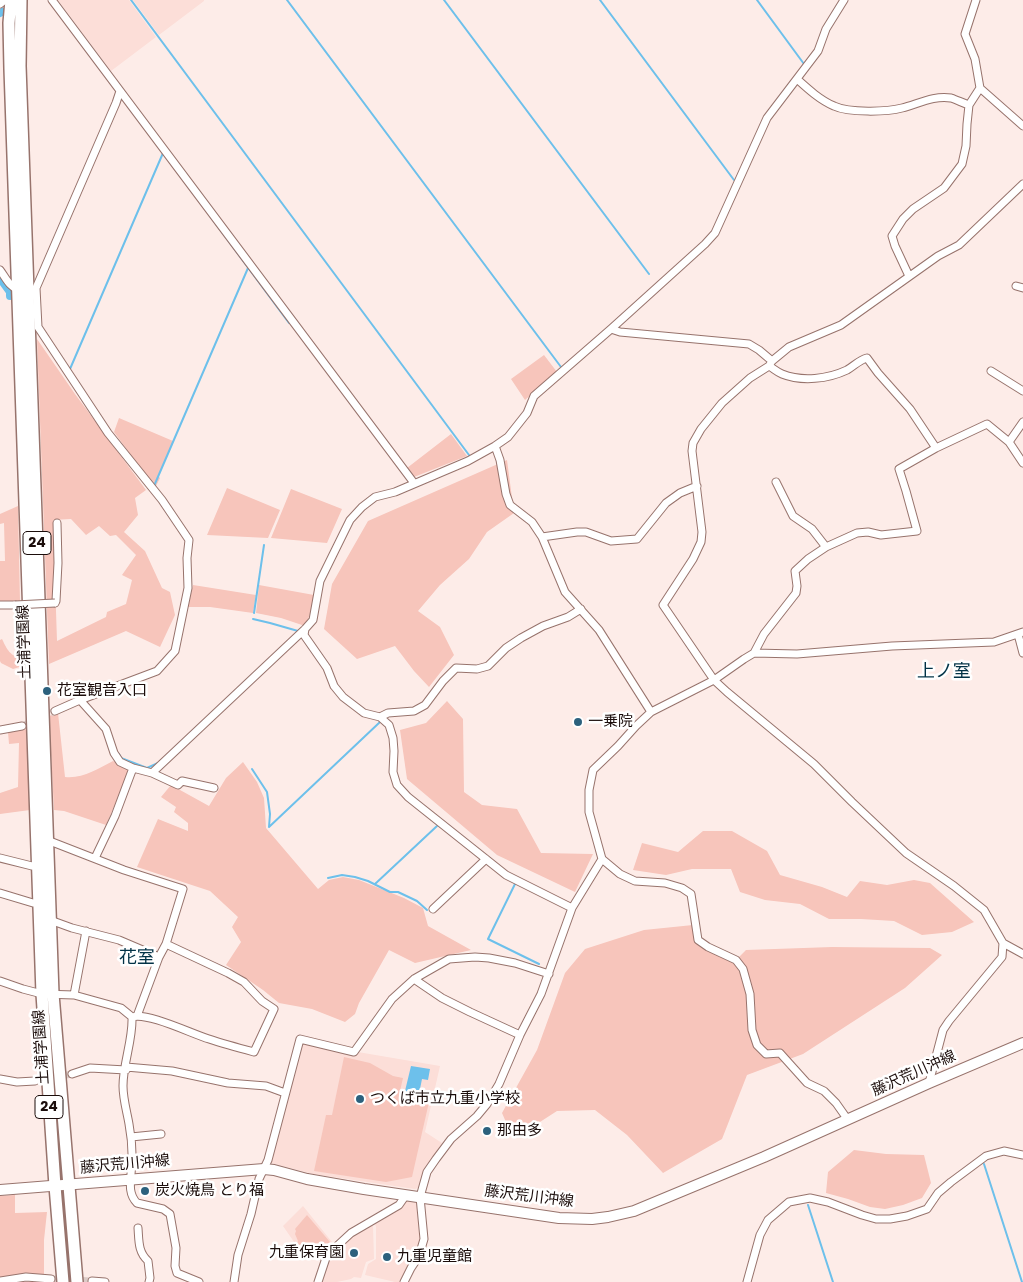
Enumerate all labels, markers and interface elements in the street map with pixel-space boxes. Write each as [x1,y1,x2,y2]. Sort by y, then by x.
road number: 24 [23,532,51,554]
street label: 土浦学園線 [15,604,35,680]
district label: 上ノ室 [917,661,971,683]
place label: 花室観音入口 [57,682,147,700]
marker: 花室観音入口 [41,685,53,697]
place label: 一乗院 [588,713,633,731]
marker: 一乗院 [572,716,584,728]
district label: 花室 [119,947,155,969]
street label: 土浦学園線 [30,1009,54,1085]
street label: 藤沢荒川沖線 [869,1047,959,1101]
place label: つくば市立九重小学校 [370,1090,520,1108]
marker: つくば市立九重小学校 [354,1093,366,1105]
road number: 24 [35,1096,63,1118]
place label: 那由多 [497,1122,542,1140]
marker: 那由多 [481,1125,493,1137]
street label: 藤沢荒川沖線 [79,1152,171,1178]
place label: 炭火焼鳥 とり福 [155,1182,264,1200]
street label: 藤沢荒川沖線 [483,1183,575,1211]
marker: 炭火焼鳥 とり福 [139,1185,151,1197]
place label: 九重保育園 [269,1244,344,1262]
marker: 九重保育園 [348,1247,360,1259]
place label: 九重児童館 [397,1248,472,1266]
marker: 九重児童館 [381,1251,393,1263]

